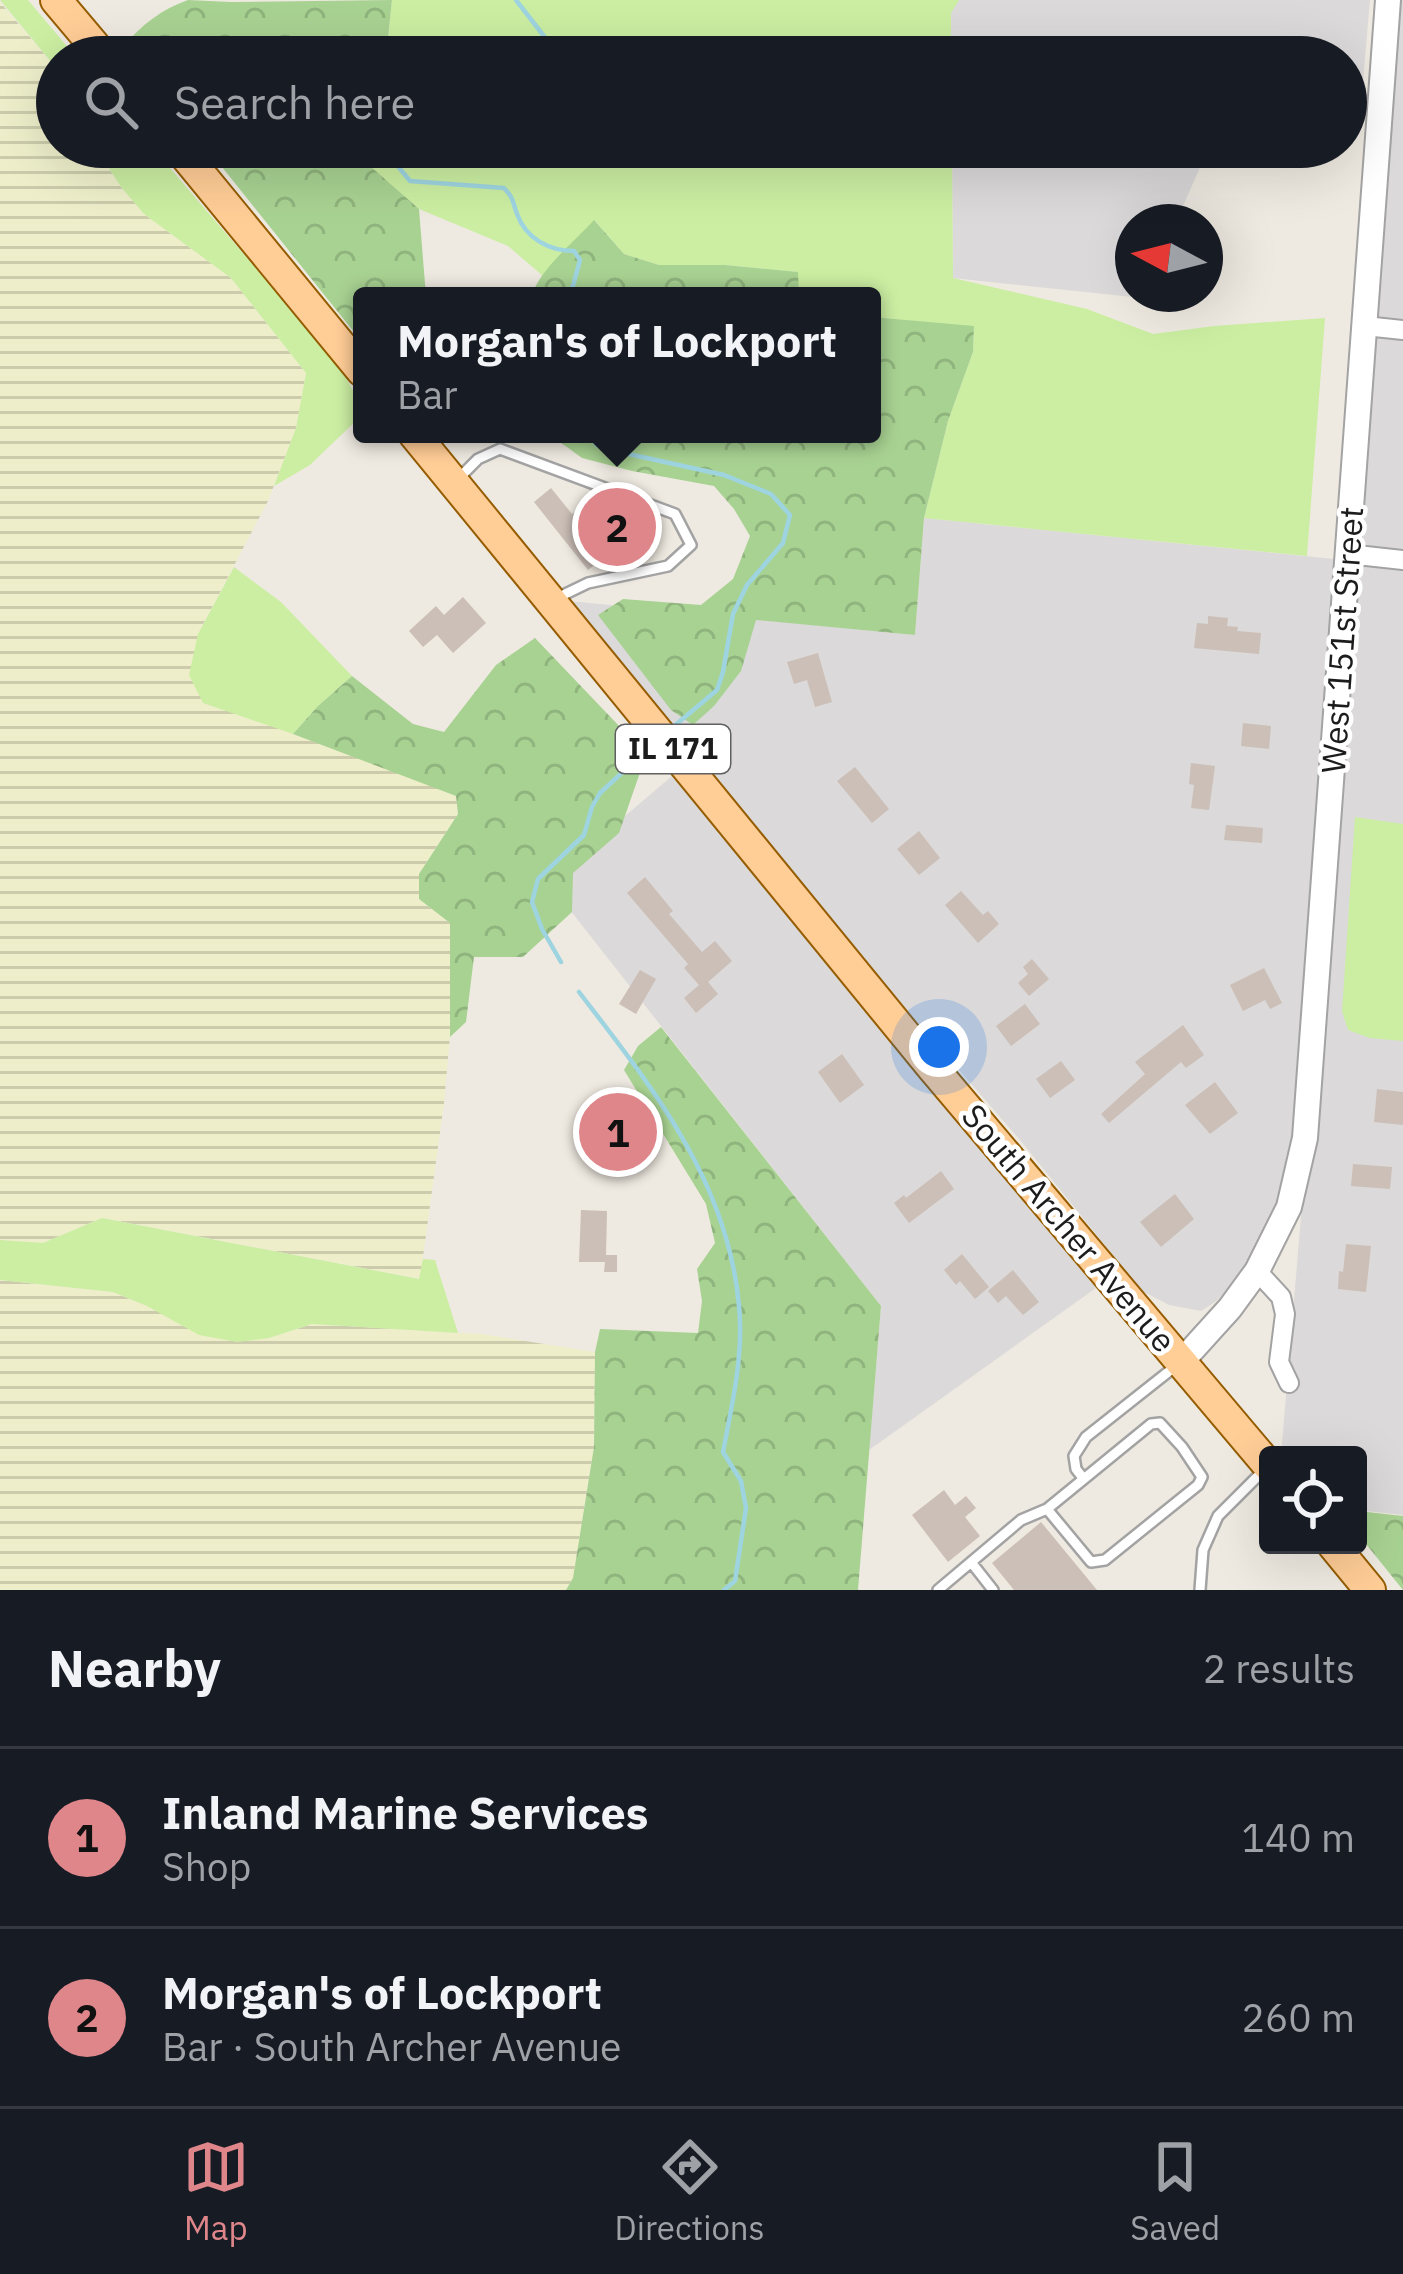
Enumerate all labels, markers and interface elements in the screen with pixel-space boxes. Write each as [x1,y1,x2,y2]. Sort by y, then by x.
search box [36,36,1367,168]
icon: search [78,69,144,135]
text: Search here [174,73,415,131]
north arrow [1115,204,1223,312]
popup [353,287,881,443]
text: Morgan's of Lockport [397,311,837,369]
text: Bar [397,369,458,420]
pin: 2 [578,482,656,572]
street label: West 151st Street [1311,505,1372,775]
road number: IL 171 [616,725,730,773]
your location [909,1017,969,1077]
pin: 1 [579,1087,657,1177]
street label: South Archer Avenue [953,1095,1186,1361]
map controls [1259,1446,1367,1554]
button: locate [1259,1446,1367,1554]
text: Nearby [48,1635,221,1701]
text: 2 results [1203,1643,1355,1694]
text: Inland Marine Services [162,1783,649,1841]
text: 1 [75,1812,99,1863]
text: 140 m [1242,1812,1355,1863]
text: Shop [162,1841,251,1892]
text: Morgan's of Lockport [162,1963,602,2021]
text: 2 [75,1992,99,2043]
text: 260 m [1242,1992,1355,2043]
text: Bar · South Archer Avenue [162,2021,621,2072]
tab: Map [183,2134,249,2249]
tab: Directions [615,2134,765,2249]
tab: Saved [1130,2134,1220,2249]

